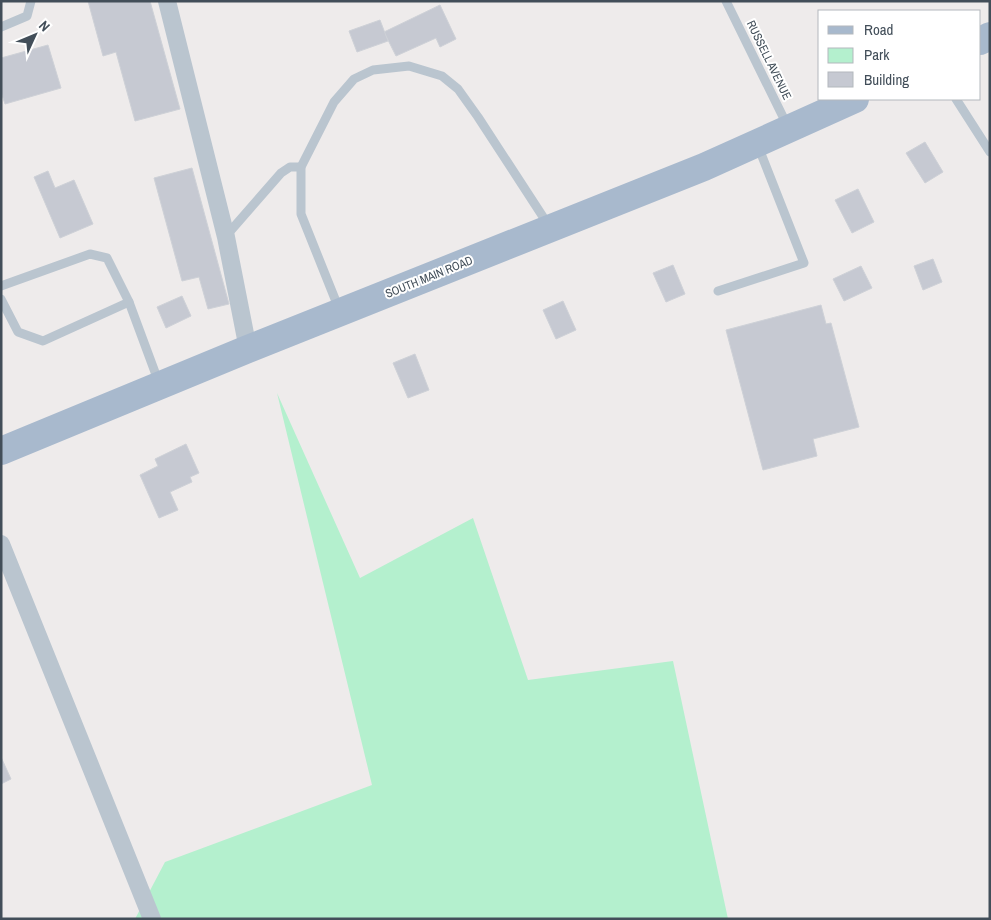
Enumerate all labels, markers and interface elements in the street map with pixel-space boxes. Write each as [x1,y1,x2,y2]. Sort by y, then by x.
north arrow [10,10,60,60]
legend [818,10,981,100]
text: N [35,17,54,35]
street label: RUSSELL AVENUE [743,18,795,102]
text: Road [864,19,893,40]
text: Park [864,44,890,65]
text: Building [864,69,909,90]
street label: SOUTH MAIN ROAD [383,252,475,302]

